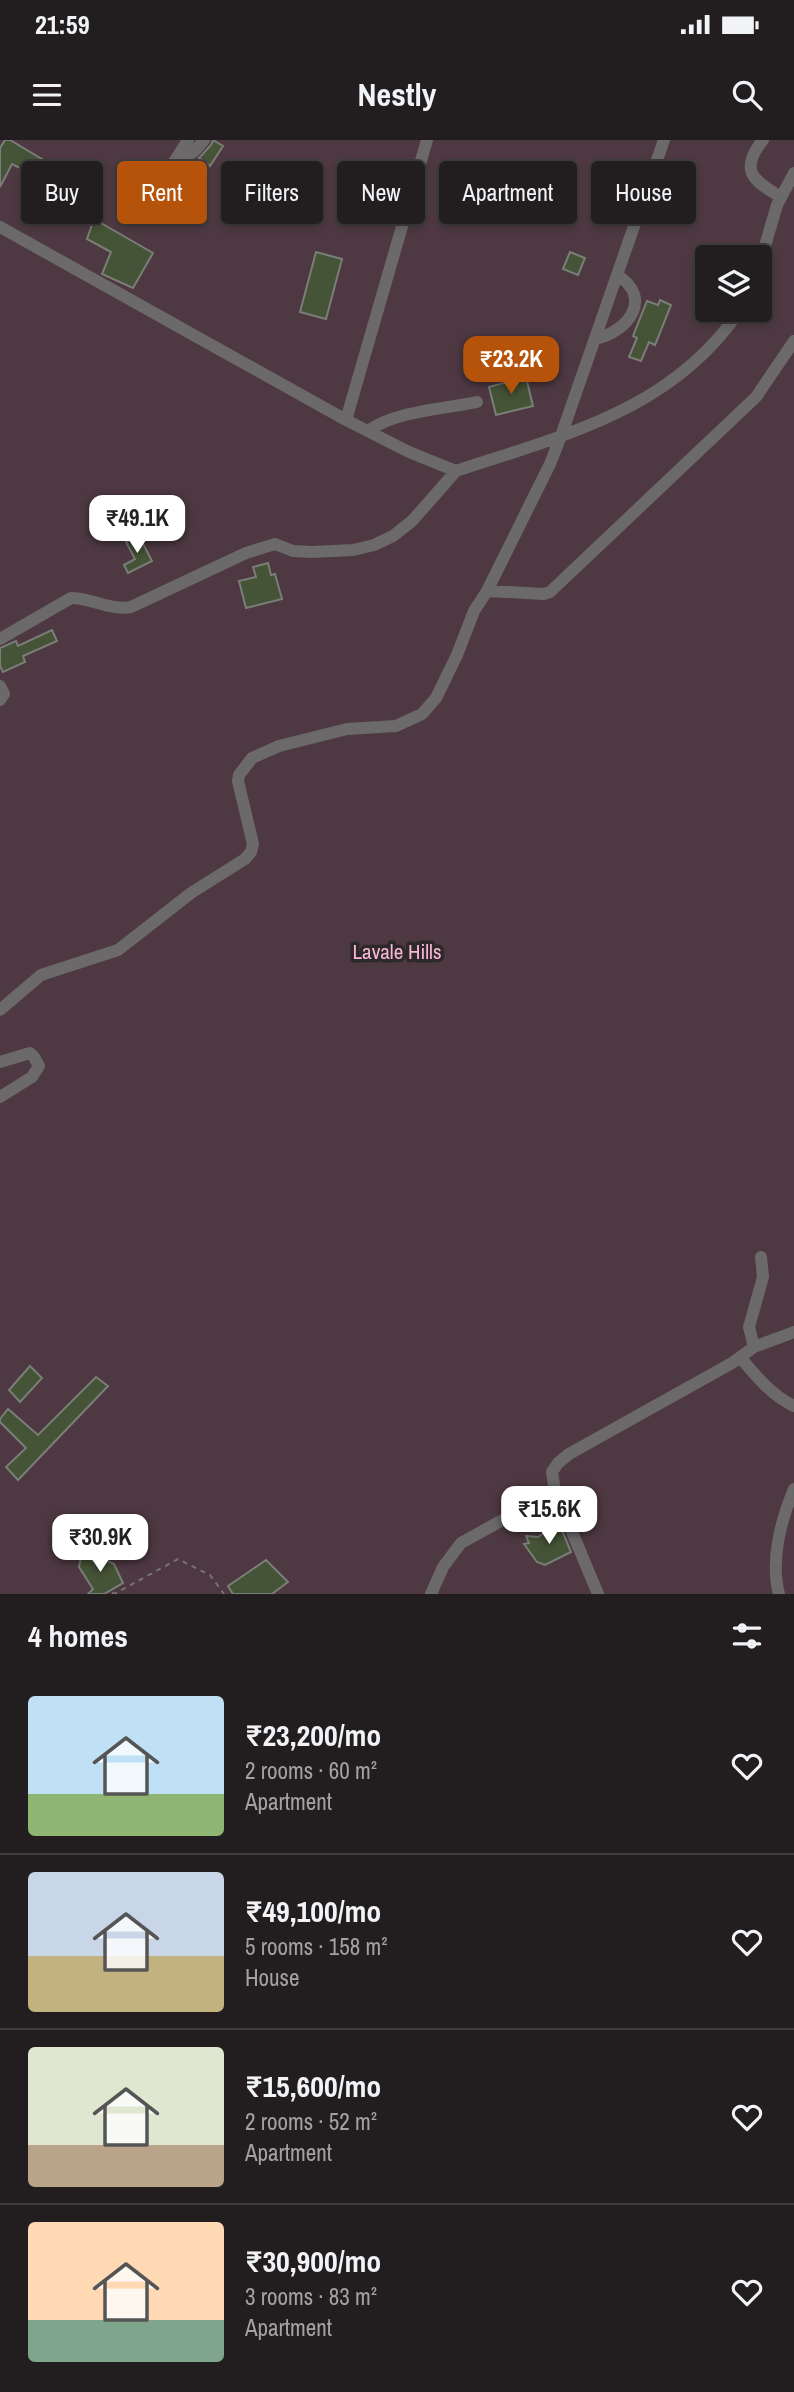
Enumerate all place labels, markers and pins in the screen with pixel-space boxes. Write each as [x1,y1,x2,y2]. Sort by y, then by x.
pin: ₹23.2K [454,336,568,396]
pin: ₹49.1K [80,496,194,555]
pin: ₹15.6K [492,1486,606,1546]
pin: ₹30.9K [43,1514,157,1574]

